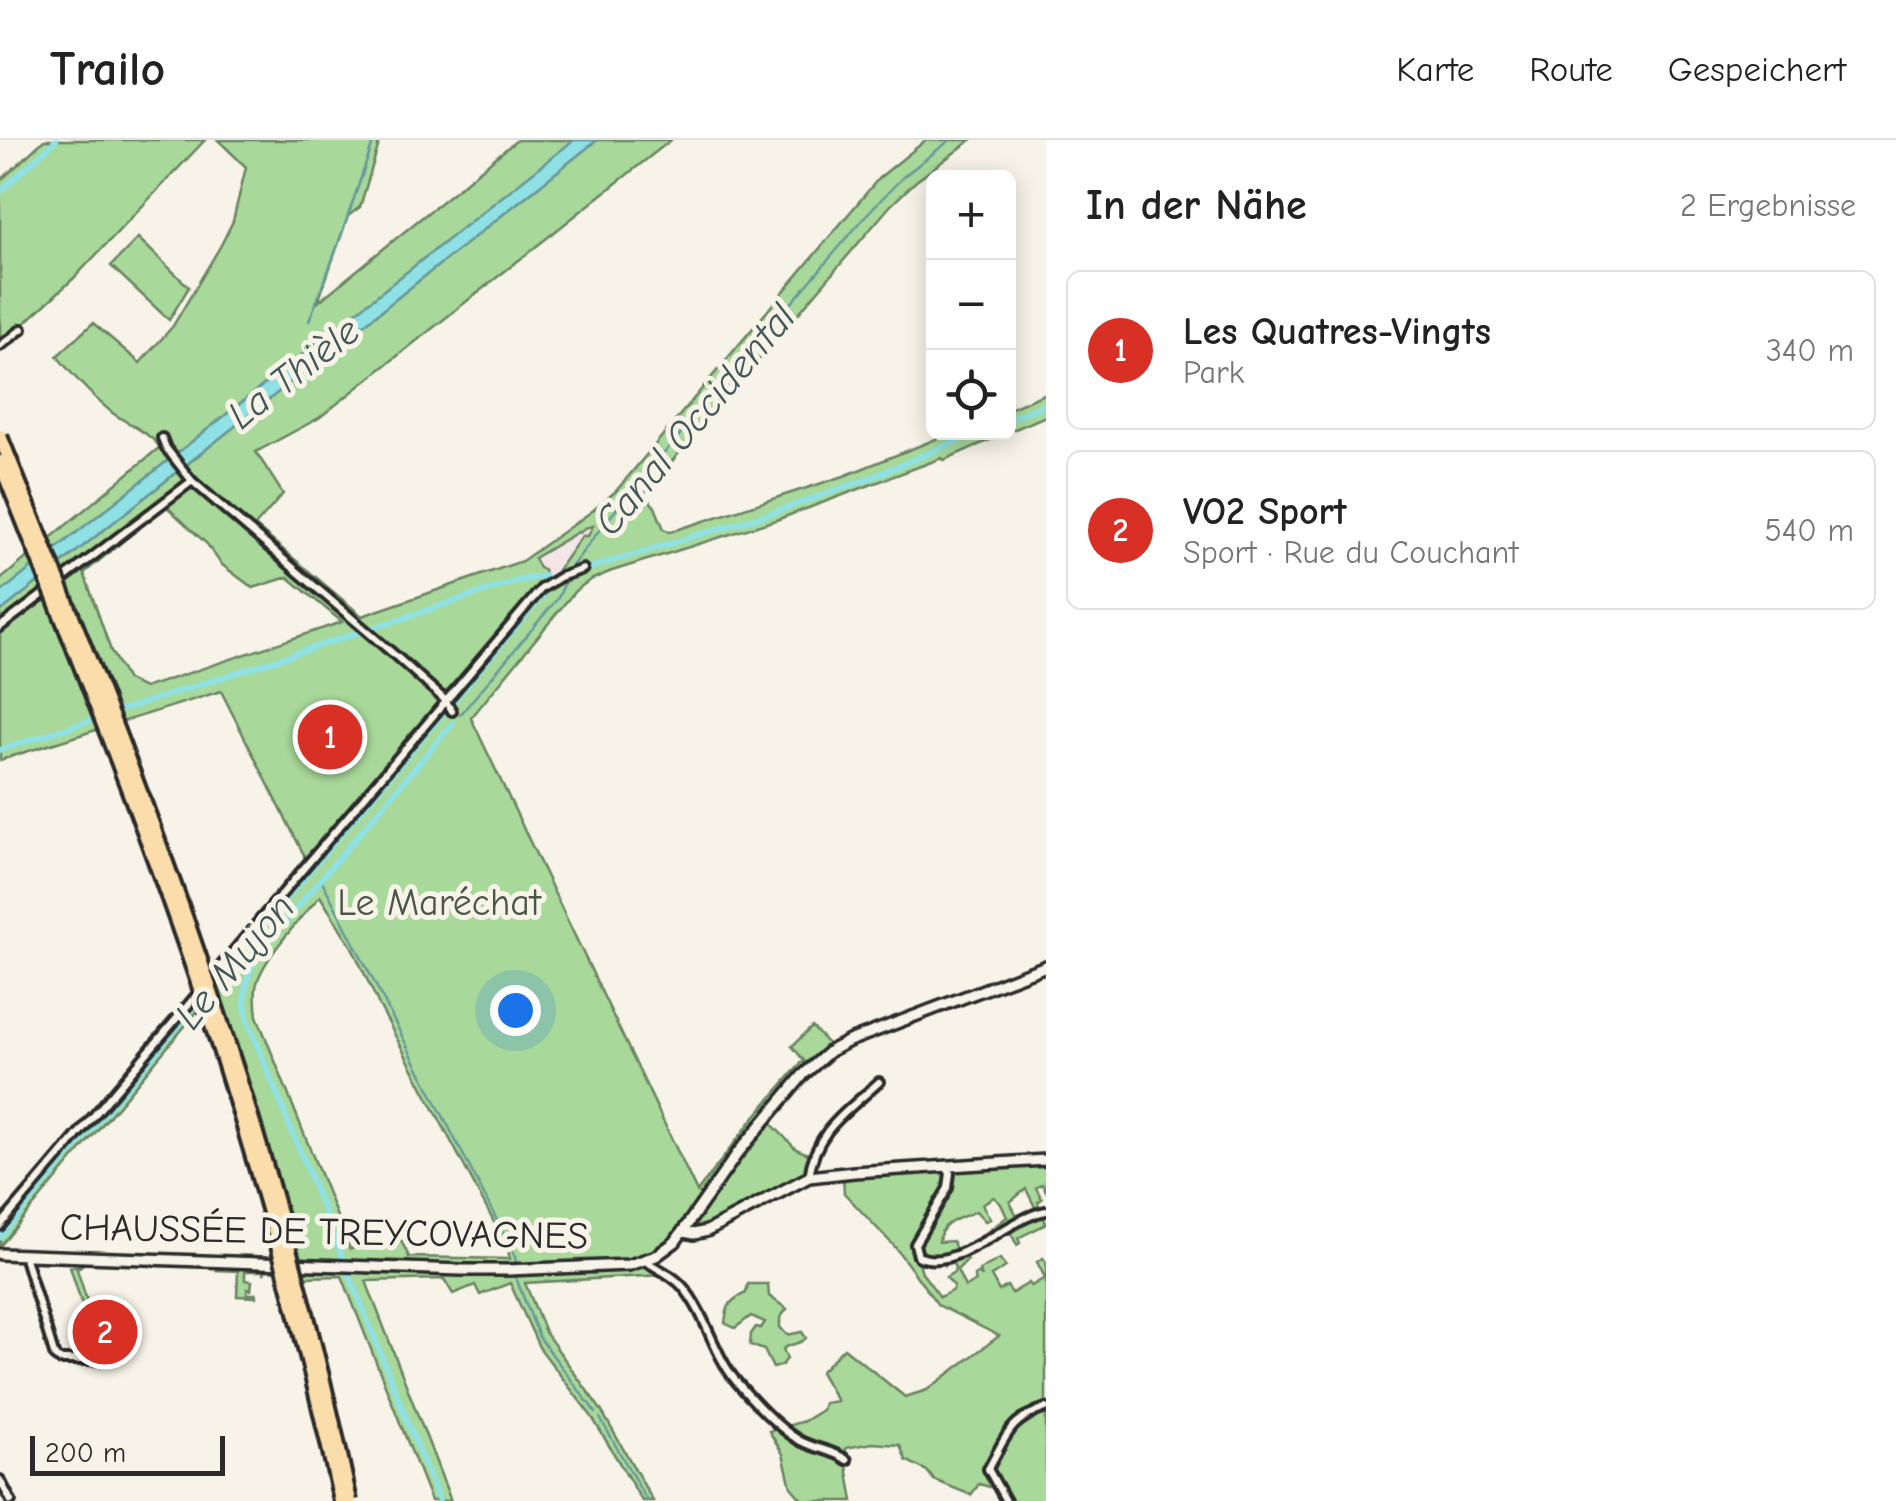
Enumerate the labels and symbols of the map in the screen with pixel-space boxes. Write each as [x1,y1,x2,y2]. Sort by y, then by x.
water label: Canal Occidental [585,294,806,544]
water label: La Thièle [219,307,368,438]
pin: 1 [298,700,362,774]
park label: Le Maréchat [337,881,542,925]
water label: Le Mujon [165,885,304,1038]
your location [490,985,541,1036]
street label: CHAUSSÉE DE TREYCOVAGNES [59,1204,589,1259]
pin: 2 [72,1294,138,1370]
scale bar [30,1431,225,1476]

